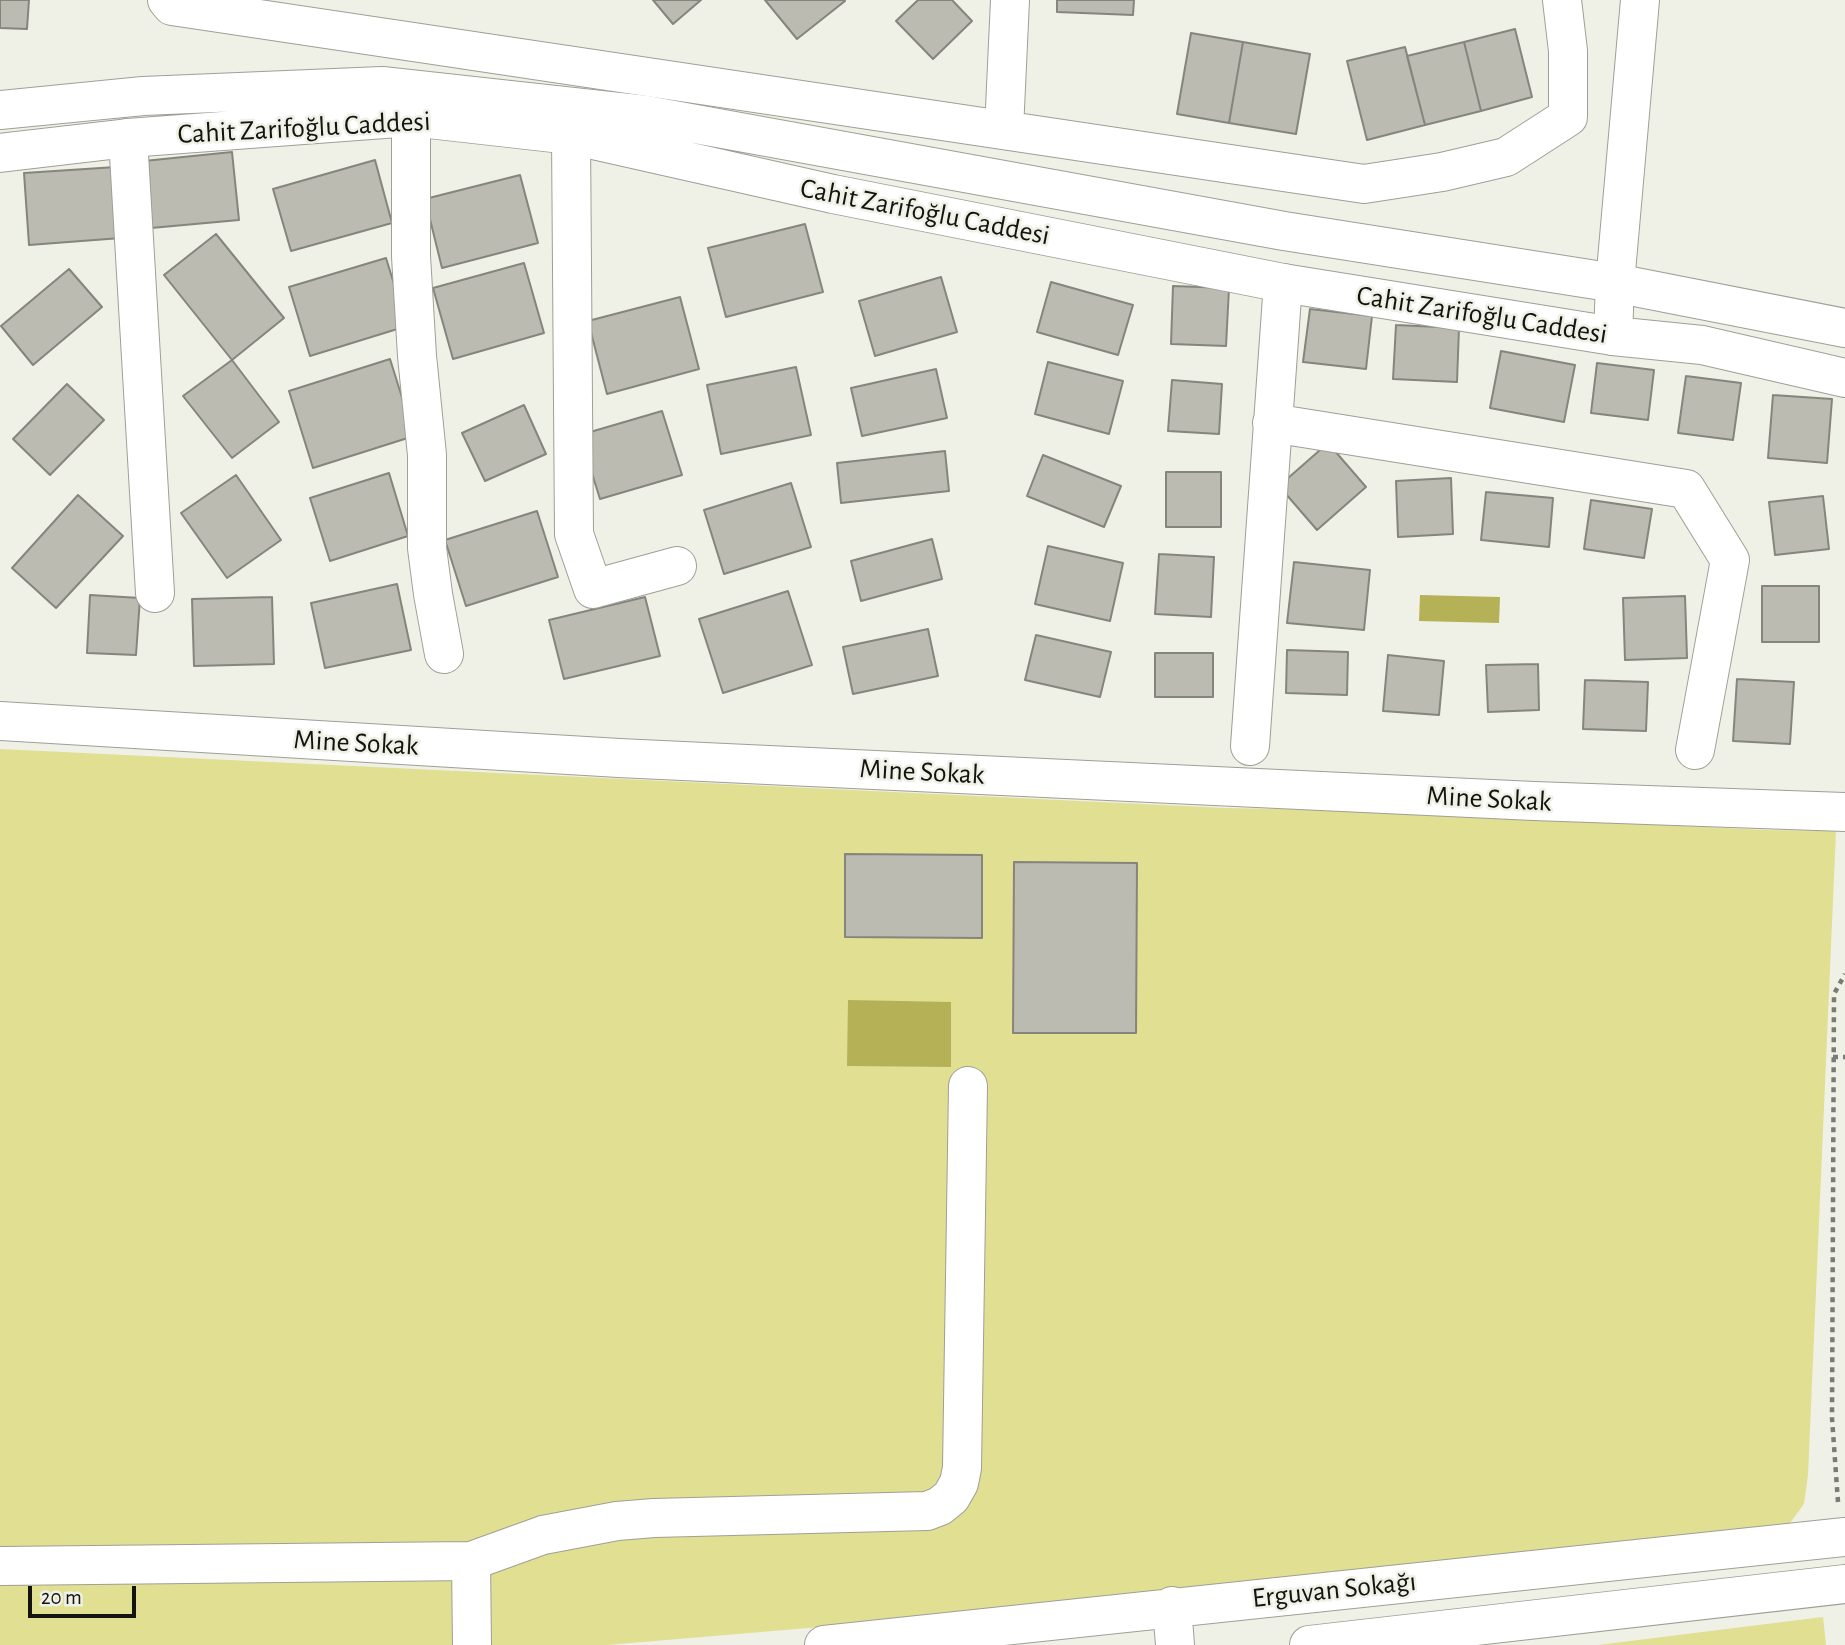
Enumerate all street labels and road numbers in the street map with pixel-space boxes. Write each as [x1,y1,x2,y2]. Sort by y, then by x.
street label: Cahit Zarifoğlu Caddesi [177,105,431,151]
street label: Cahit Zarifoğlu Caddesi [797,171,1053,253]
street label: Cahit Zarifoğlu Caddesi [1354,279,1610,351]
street label: Mine Sokak [293,723,419,763]
street label: Mine Sokak [859,752,985,792]
street label: Mine Sokak [1426,779,1552,819]
street label: Erguvan Sokağı [1250,1565,1418,1615]

